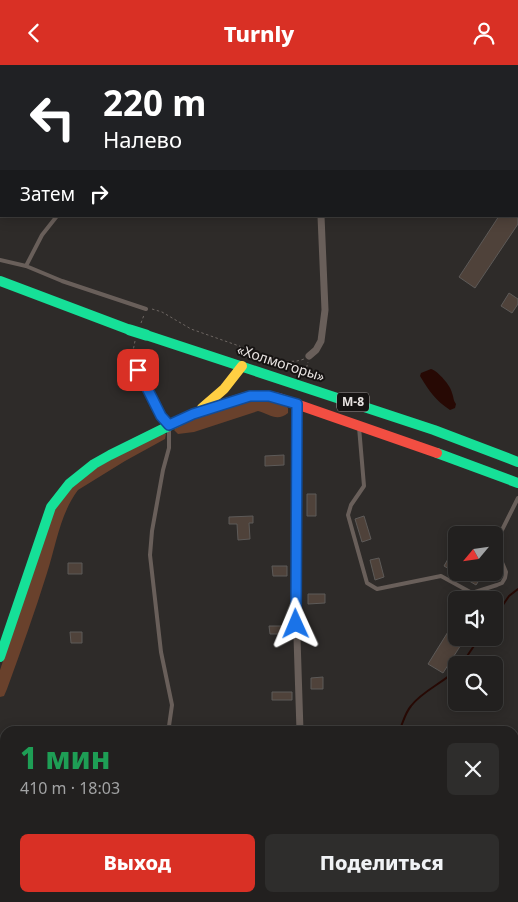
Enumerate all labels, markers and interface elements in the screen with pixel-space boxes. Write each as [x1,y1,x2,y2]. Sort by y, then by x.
text: Turnly [224,18,294,48]
icon: back [20,19,48,47]
icon: person [470,19,498,47]
text: 220 m [103,79,206,126]
icon: left [20,85,85,150]
text: Налево [103,124,182,154]
icon: right [85,180,113,208]
text: Затем [20,181,75,207]
street label: «Холмогоры» [235,339,327,386]
pin [117,349,159,391]
icon: arrive [124,356,152,384]
road number: М-8 [337,393,369,412]
north arrow [448,526,502,581]
map controls [448,526,503,711]
button: sound [448,591,503,646]
position arrow [269,597,321,649]
button: search [448,656,503,711]
text: 1 мин [20,737,111,778]
button: close [447,743,499,795]
text: 410 m · 18:03 [20,777,120,799]
button: Выход [20,834,255,892]
button: Поделиться [265,834,499,892]

